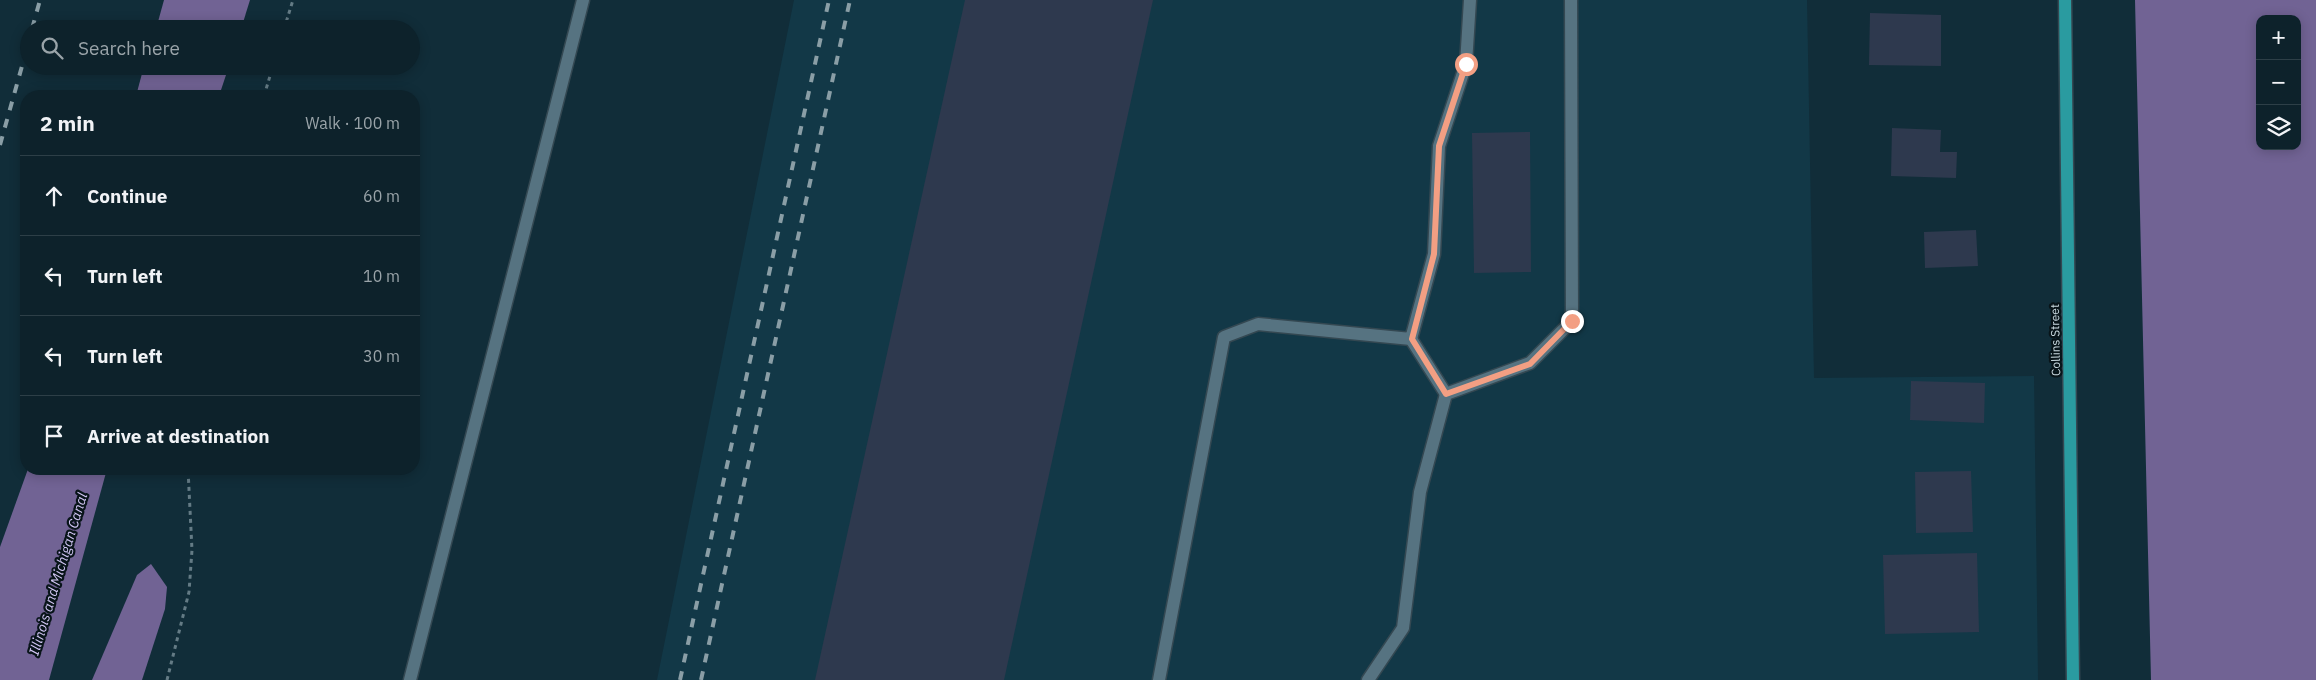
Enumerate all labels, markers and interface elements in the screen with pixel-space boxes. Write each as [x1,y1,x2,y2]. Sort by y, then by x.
map controls [2256,15,2301,150]
button: + [2256,15,2301,60]
search box [20,20,420,75]
icon: search [38,34,66,62]
text: Search here [78,36,180,60]
route start [1455,53,1478,76]
button: − [2256,60,2301,105]
button: layers [2256,105,2301,150]
text: 2 min [40,109,95,137]
text: Walk · 100 m [305,113,400,133]
icon: ahead [40,182,68,210]
text: Continue [87,184,167,208]
text: 60 m [363,186,400,206]
icon: left [40,262,68,290]
text: Turn left [87,264,163,288]
text: 10 m [363,266,400,286]
street label: Collins Street [2047,304,2063,376]
route end [1561,310,1584,333]
icon: left [40,342,68,370]
text: Turn left [87,344,163,368]
text: 30 m [363,346,400,366]
icon: arrive [40,422,68,450]
text: Arrive at destination [87,424,270,448]
water label: Illinois and Michigan Canal [25,490,91,657]

